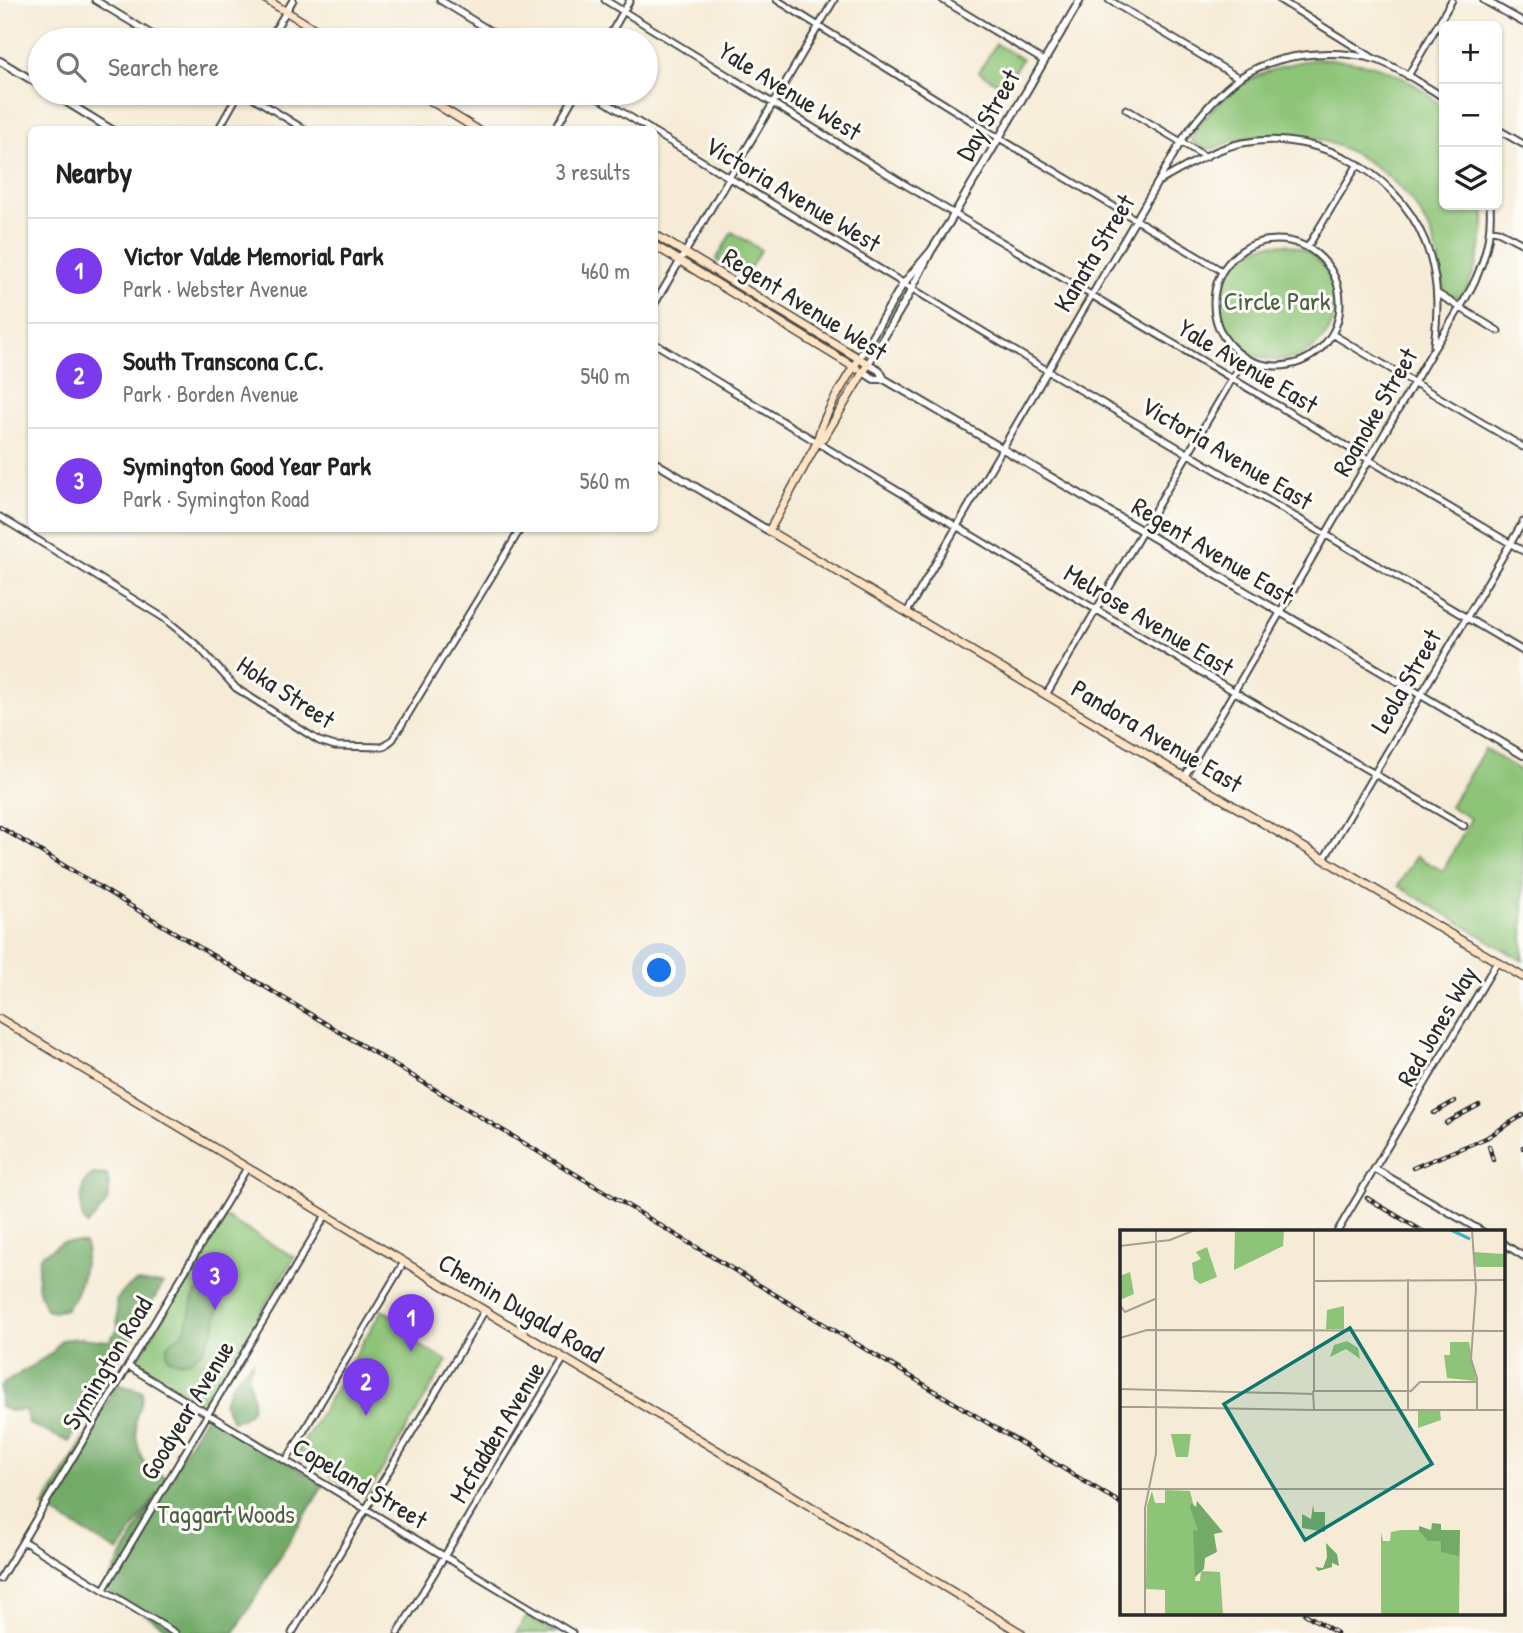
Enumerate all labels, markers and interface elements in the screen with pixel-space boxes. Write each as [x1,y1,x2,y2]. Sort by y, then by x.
map controls [1439,21,1502,210]
button: + [1439,21,1502,84]
search box [28,28,658,105]
street label: Yale Avenue West [712,33,869,149]
icon: search [52,48,90,86]
text: Search here [108,49,219,84]
street label: Day Street [947,62,1028,167]
button: − [1439,84,1502,147]
street label: Victoria Avenue West [699,127,889,260]
button: layers [1439,147,1502,210]
text: Nearby [56,152,132,192]
text: 3 results [555,156,630,187]
street label: Kanata Street [1045,187,1143,318]
text: Victor Valde Memorial Park [123,238,384,273]
street label: Regent Avenue West [716,239,895,369]
text: 1 [75,255,83,286]
text: 460 m [581,255,630,286]
text: Park · Webster Avenue [123,273,308,304]
park label: Circle Park [1224,283,1331,318]
street label: Yale Avenue East [1172,310,1326,422]
street label: Roanoke Street [1324,340,1426,482]
text: South Transcona C.C. [123,343,324,378]
text: 2 [74,360,84,391]
text: 540 m [580,360,630,391]
text: Park · Borden Avenue [123,378,299,409]
street label: Victoria Avenue East [1135,387,1321,518]
text: Symington Good Year Park [123,448,371,483]
text: 3 [74,465,84,496]
text: 560 m [580,465,630,496]
text: Park · Symington Road [123,483,309,514]
street label: Regent Avenue East [1126,488,1302,613]
street label: Melrose Avenue East [1058,555,1242,685]
street label: Leola Street [1362,622,1450,739]
street label: Hoka Street [231,647,343,737]
street label: Pandora Avenue East [1065,671,1250,801]
your location [642,953,676,987]
street label: Red Jones Way [1388,959,1485,1092]
inset map [1120,1230,1506,1616]
street label: Chemin Dugald Road [432,1244,610,1371]
pin: 3 [192,1252,238,1310]
street label: Symington Road [53,1290,160,1436]
pin: 1 [388,1294,434,1352]
street label: Goodyear Avenue [131,1333,242,1486]
street label: Mcfadden Avenue [441,1354,553,1509]
pin: 2 [343,1358,389,1416]
street label: Copeland Street [286,1429,435,1537]
park label: Taggart Woods [157,1496,295,1531]

